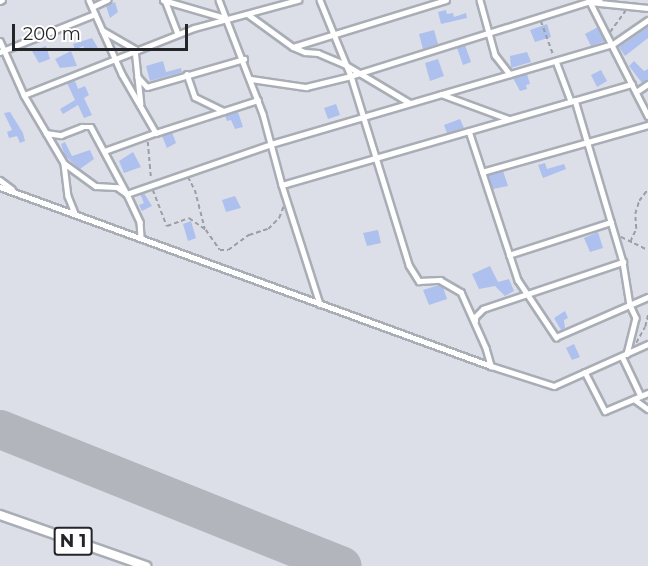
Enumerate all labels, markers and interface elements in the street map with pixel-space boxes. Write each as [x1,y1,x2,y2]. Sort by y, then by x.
scale bar [15,12,190,50]
text: 200 m [23,23,81,45]
road number: N 1 [54,526,92,556]

